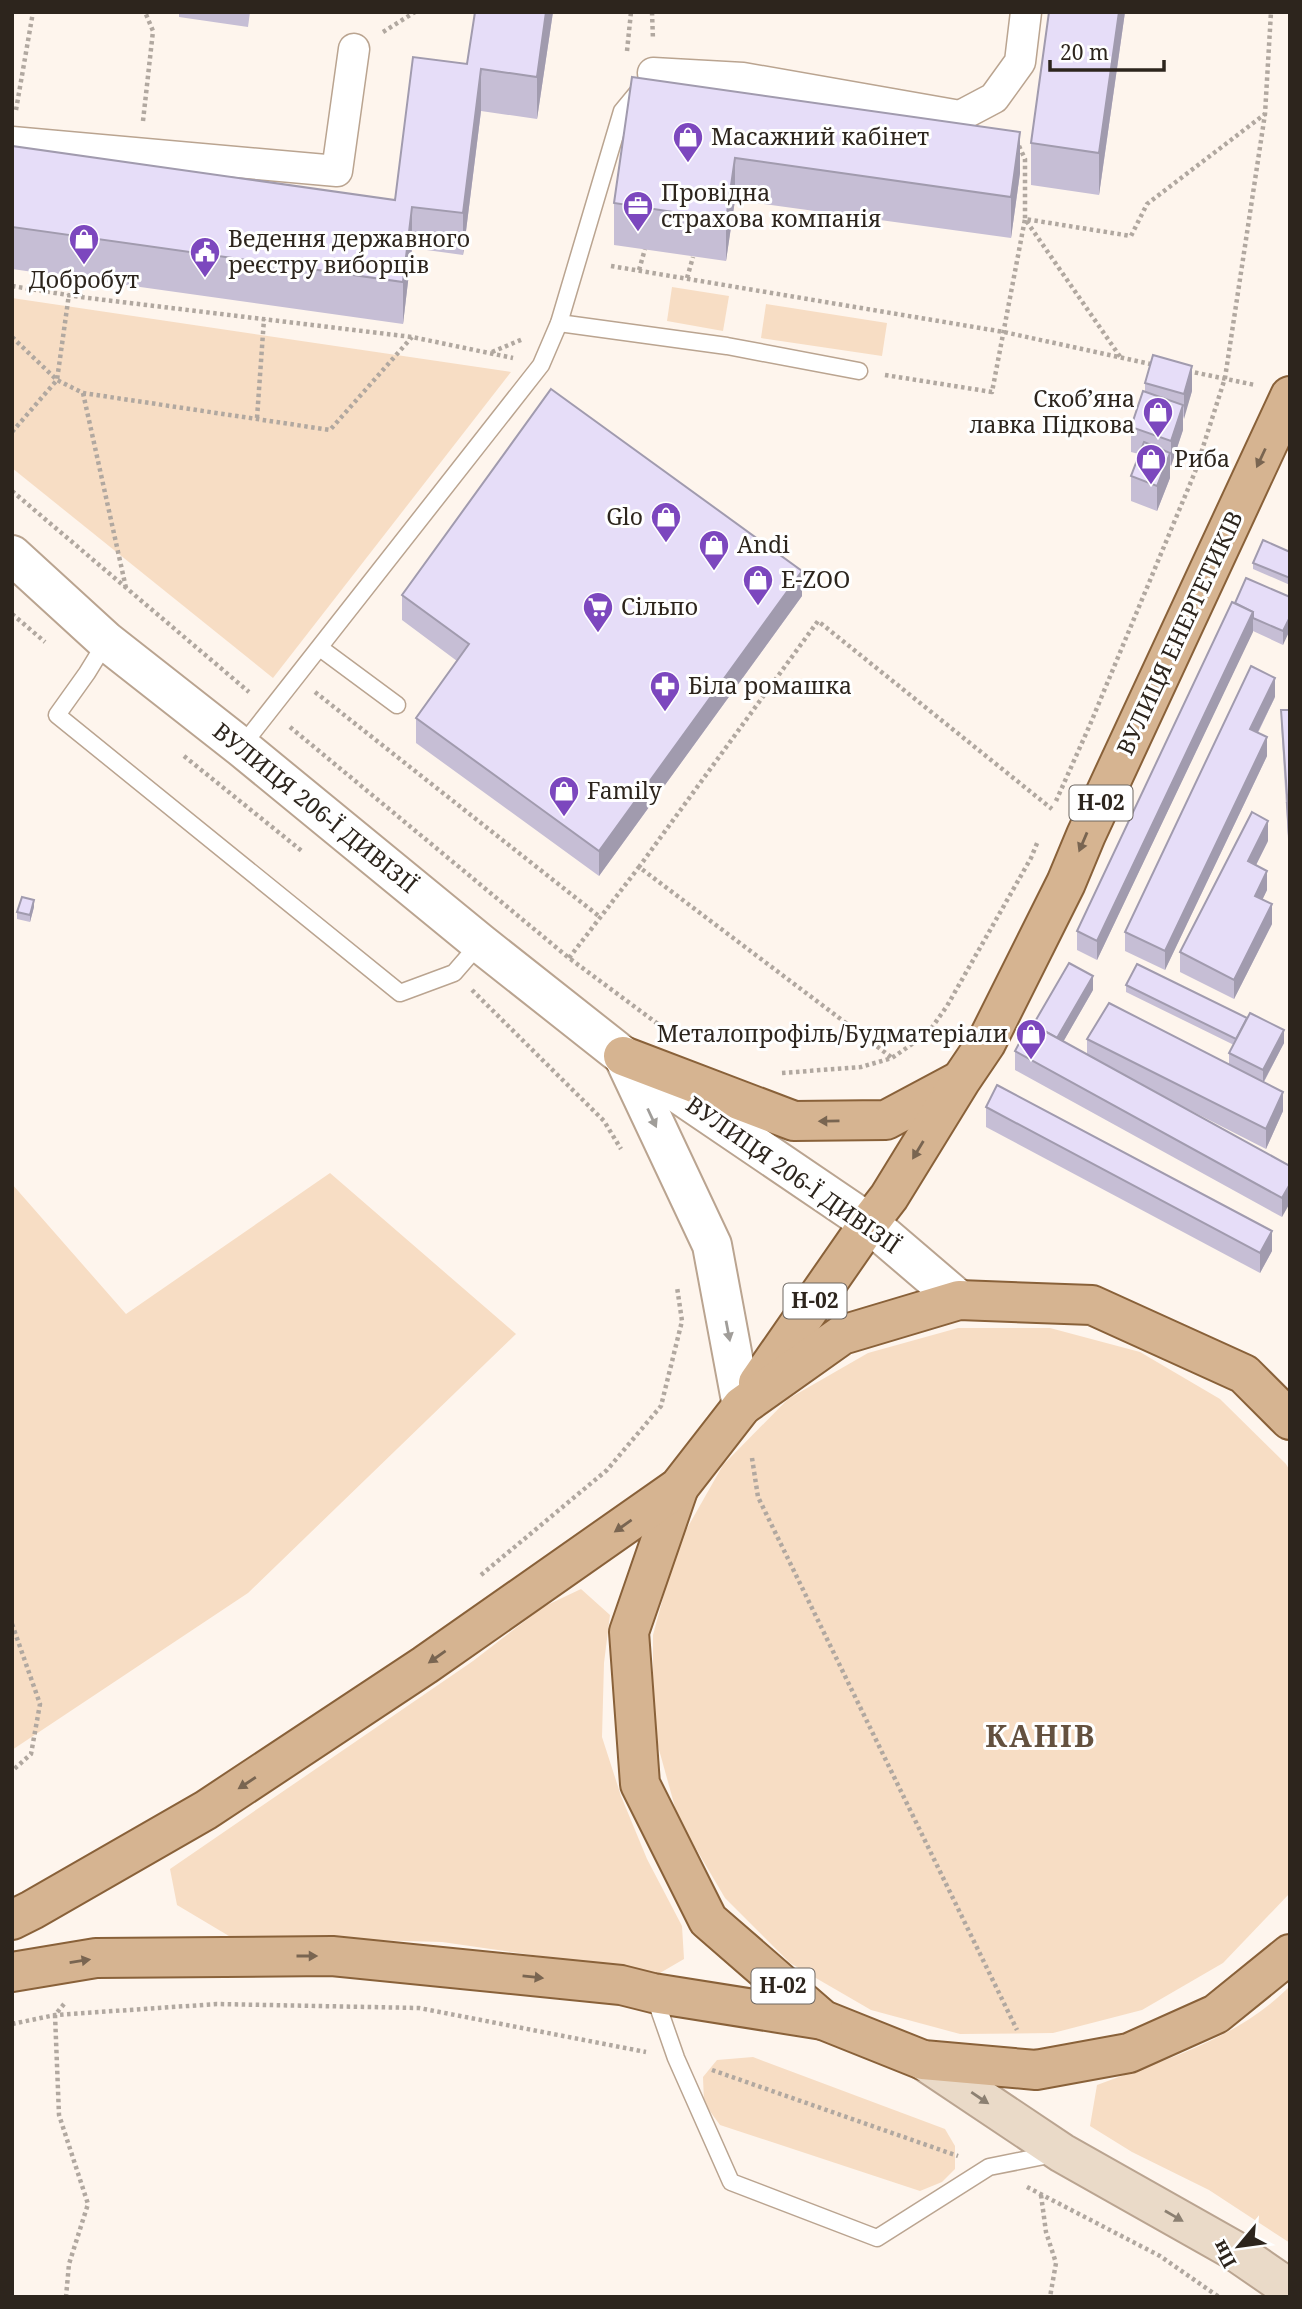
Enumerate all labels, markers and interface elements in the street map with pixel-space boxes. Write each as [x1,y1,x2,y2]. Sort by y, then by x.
scale bar [1050,28,1164,72]
text: 20 m [1060,38,1109,66]
shop icon: Масажний кабінет [671,120,705,164]
place label: Масажний кабінет [711,120,929,152]
place label: Провідна страхова компанія [661,176,881,234]
office icon: Провідна страхова компанія [621,189,655,233]
shop icon: Добробут [67,222,101,266]
place label: Ведення державного реєстру виборців [228,222,470,280]
public building icon: Ведення державного реєстру виборців [188,235,222,279]
place label: Добробут [29,263,139,295]
place label: Скоб’яна лавка Підкова [969,382,1135,440]
shop icon: Скоб’яна лавка Підкова [1141,395,1175,439]
shop icon: Риба [1134,442,1168,486]
place label: Риба [1174,442,1230,474]
one-way arrow [1255,448,1267,468]
place label: Glo [606,500,643,532]
shop icon: Glo [649,500,683,544]
street label: ВУЛИЦЯ ЕНЕРГЕТИКІВ [1108,505,1250,760]
shop icon: Andi [697,528,731,572]
place label: Andi [737,528,790,560]
shop icon: E-ZOO [741,563,775,607]
place label: E-ZOO [781,563,850,595]
supermarket icon: Сільпо [581,590,615,634]
place label: Сільпо [621,590,698,622]
pharmacy icon: Біла ромашка [648,669,682,713]
place label: Біла ромашка [688,669,852,701]
street label: ВУЛИЦЯ 206-Ї ДИВІЗІЇ [207,715,425,900]
shop icon: Family [547,774,581,818]
place label: Family [587,774,662,806]
road number: Н-02 [1070,786,1132,820]
one-way arrow [1077,832,1088,853]
place label: Металопрофіль/Будматеріали [657,1017,1008,1049]
shop icon: Металопрофіль/Будматеріали [1014,1017,1048,1061]
street label: ВУЛИЦЯ 206-Ї ДИВІЗІЇ [680,1088,907,1260]
one-way arrow [647,1108,658,1128]
one-way arrow [818,1115,840,1126]
one-way arrow [912,1141,924,1160]
road number: Н-02 [784,1284,846,1318]
one-way arrow [723,1320,734,1342]
one-way arrow [614,1519,632,1533]
one-way arrow [428,1650,446,1664]
district label: КАНІВ [985,1715,1097,1756]
one-way arrow [237,1776,257,1789]
one-way arrow [296,1951,318,1962]
one-way arrow [69,1955,91,1966]
road number: Н-02 [752,1968,814,2004]
one-way arrow [522,1971,544,1982]
one-way arrow [970,2091,989,2104]
one-way arrow [1164,2210,1183,2222]
north arrow [1204,2211,1274,2281]
text: Пн [1206,2235,1242,2273]

